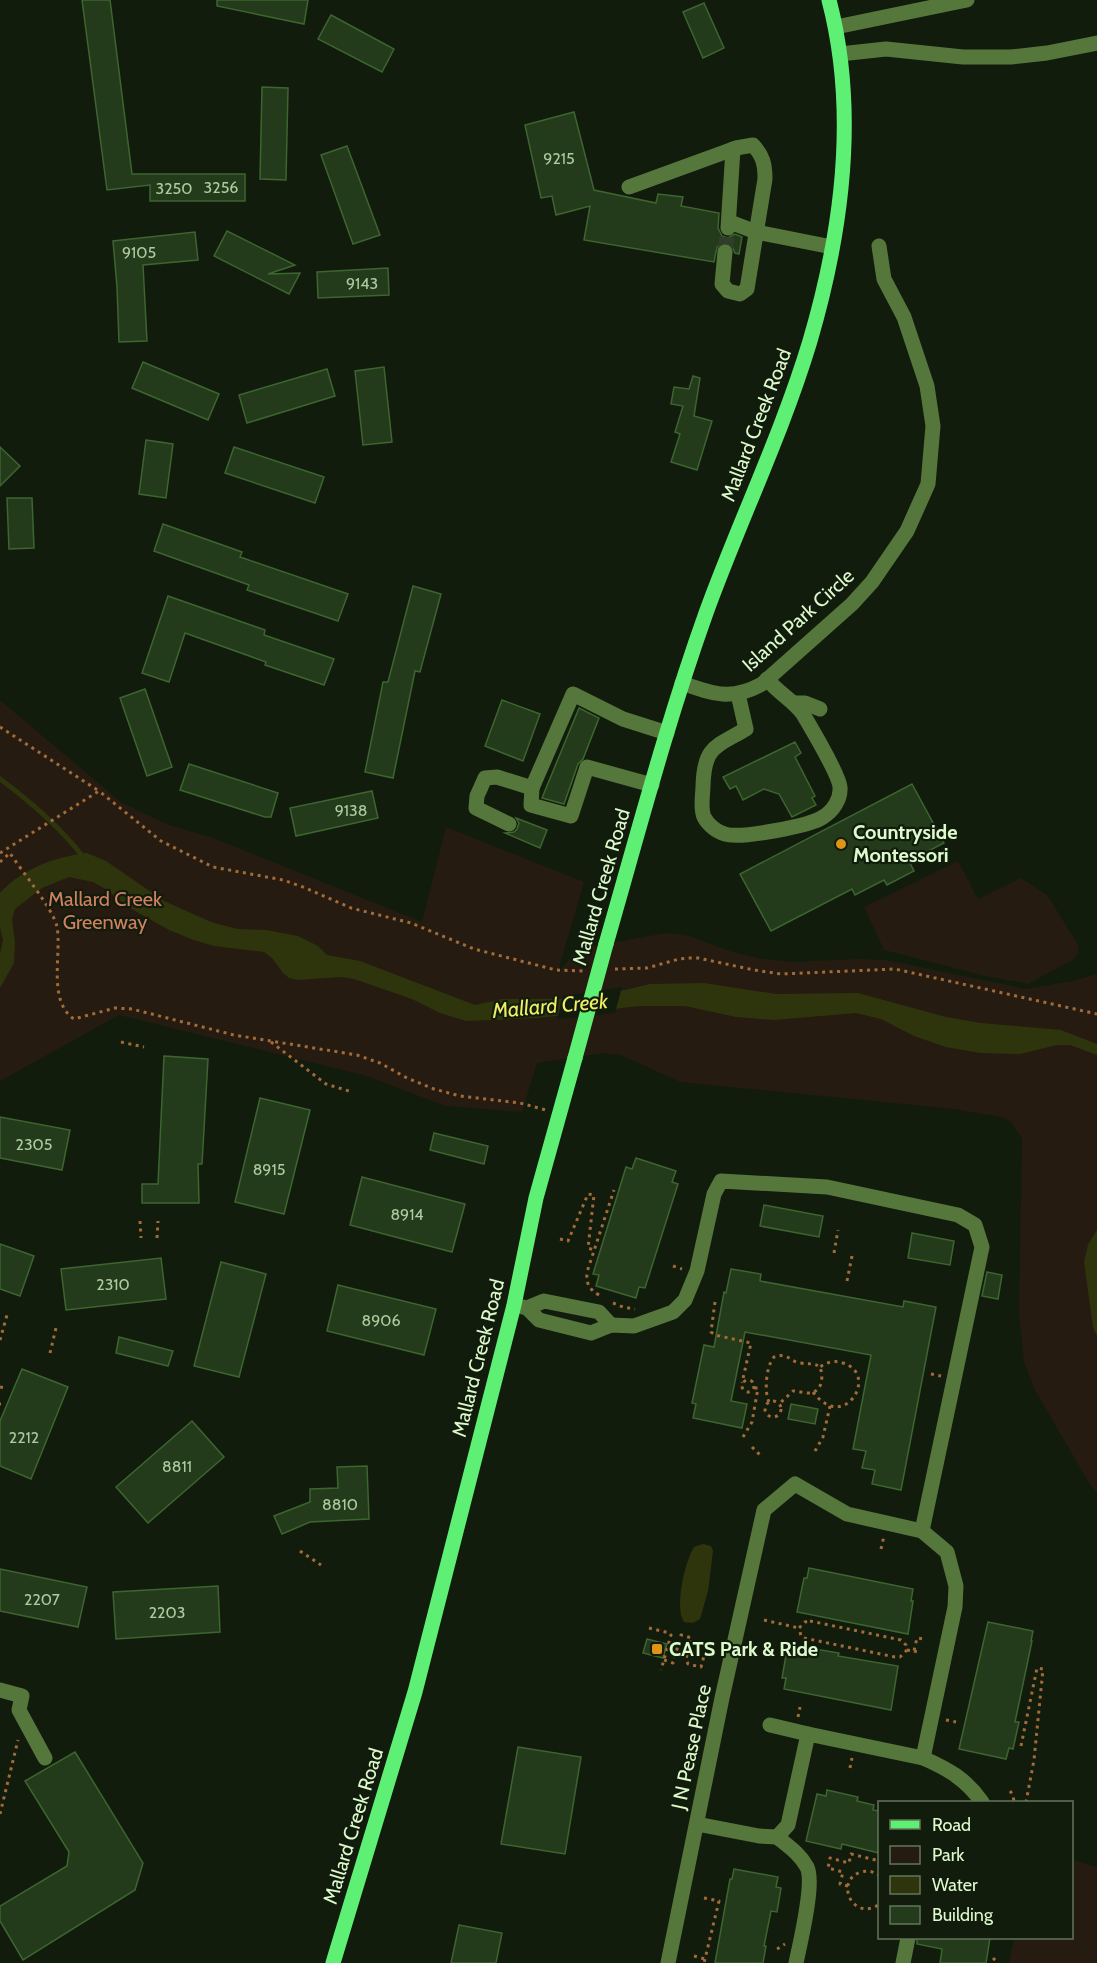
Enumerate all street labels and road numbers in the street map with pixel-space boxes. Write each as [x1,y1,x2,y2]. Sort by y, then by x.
street label: Mallard Creek Road [716,345,796,505]
street label: Island Park Circle [737,564,859,676]
street label: Mallard Creek Road [567,806,635,968]
street label: Mallard Creek Road [447,1277,509,1439]
street label: J N Pease Place [666,1682,716,1813]
street label: Mallard Creek Road [318,1745,388,1907]

